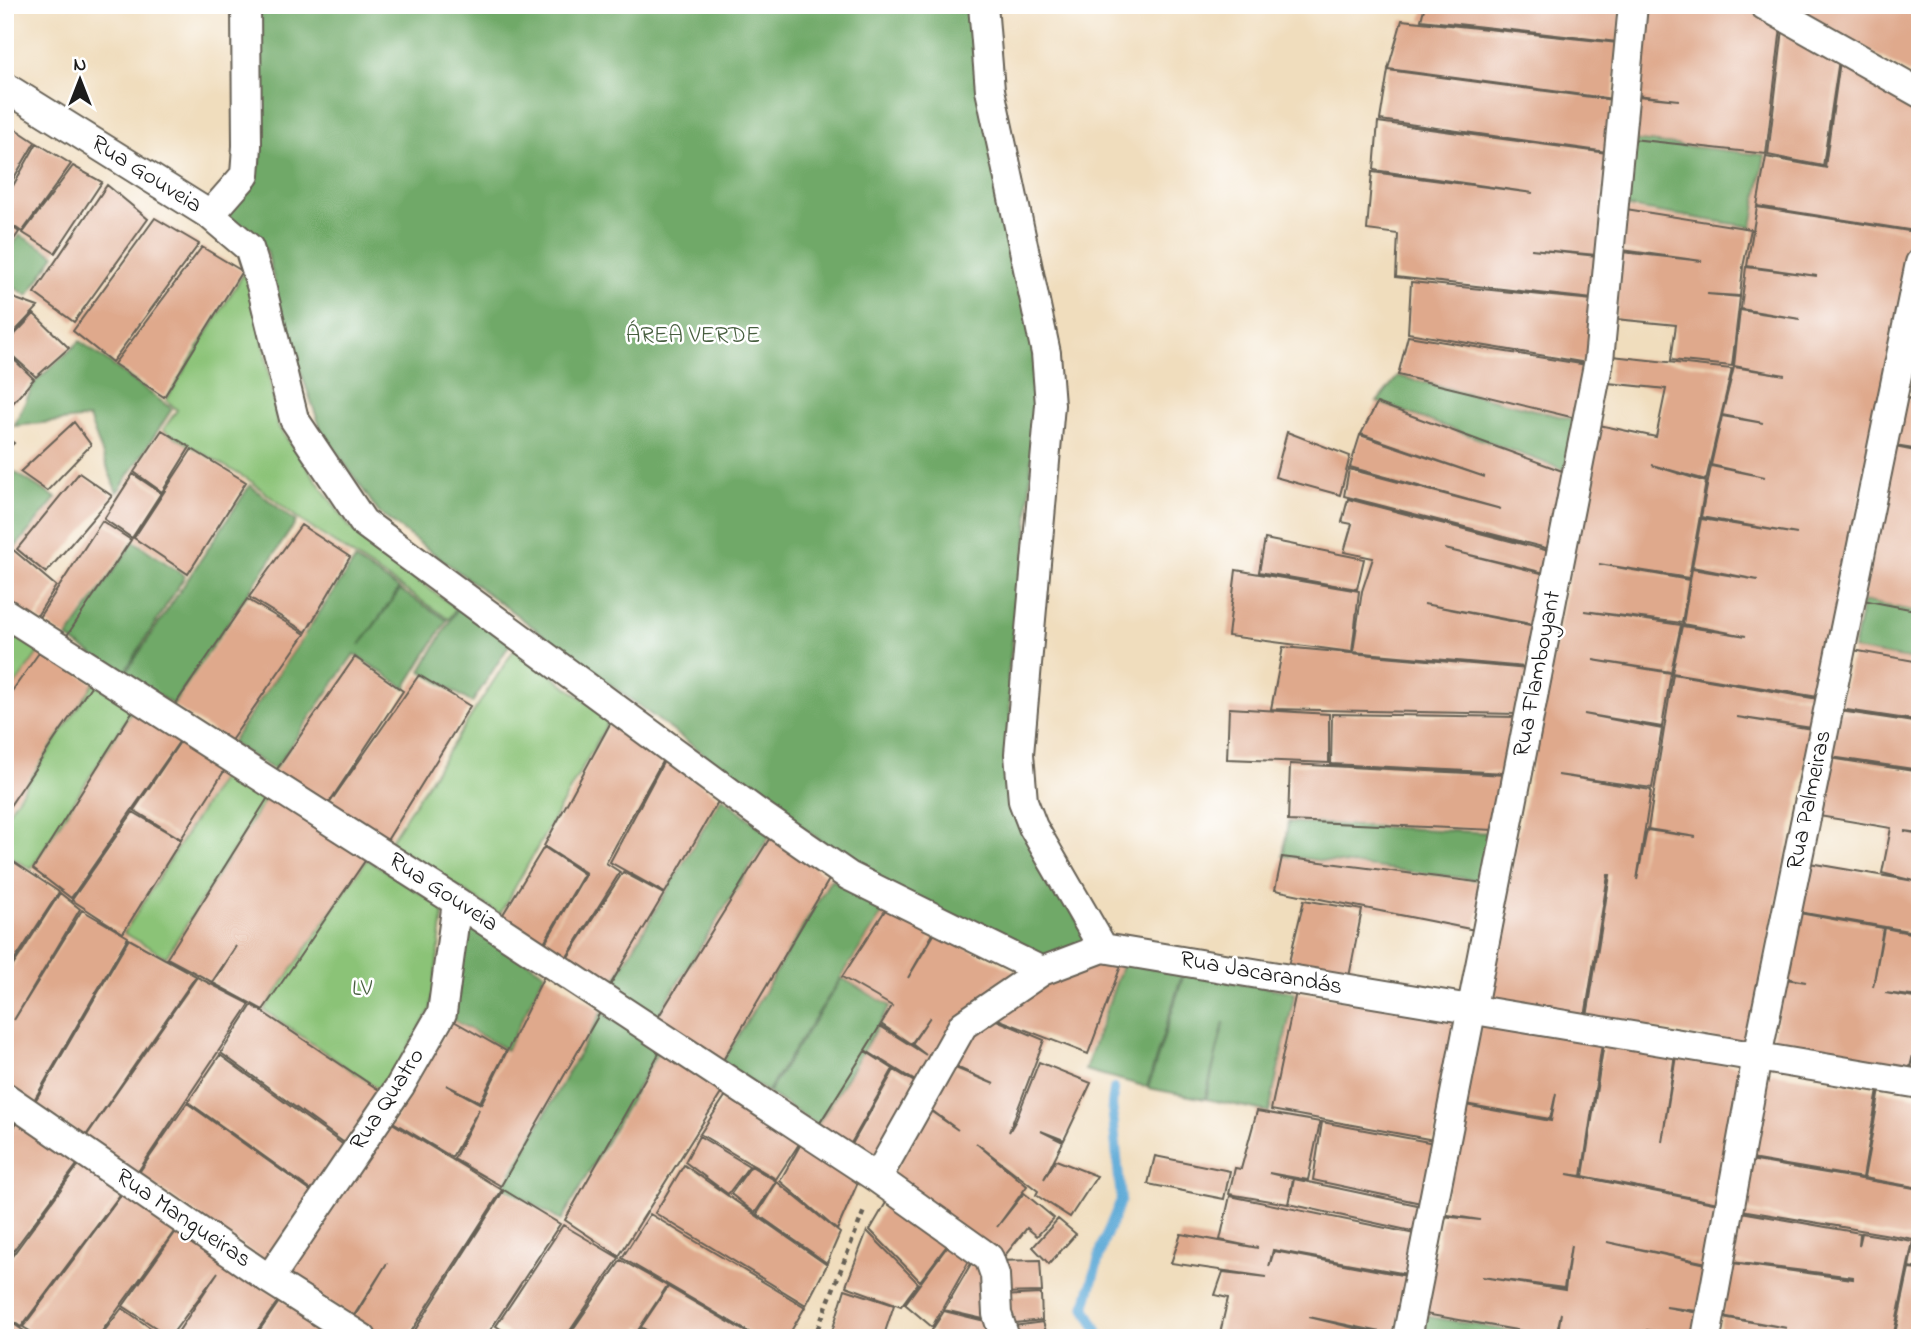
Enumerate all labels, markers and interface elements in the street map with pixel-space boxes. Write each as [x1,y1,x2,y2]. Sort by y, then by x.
north arrow [46,46,116,116]
text: N [74,52,87,79]
street label: Rua Gouveia [84,127,208,223]
park label: ÁREA VERDE [626,319,760,354]
street label: Rua Flamboyant [1505,588,1572,760]
street label: Rua Palmeiras [1778,727,1842,873]
street label: Rua Gouveia [381,844,505,942]
street label: Rua Jacarandás [1177,943,1345,1005]
park label: LV [352,972,373,1007]
street label: Rua Quatro [342,1042,434,1158]
street label: Rua Mangueiras [108,1160,258,1278]

